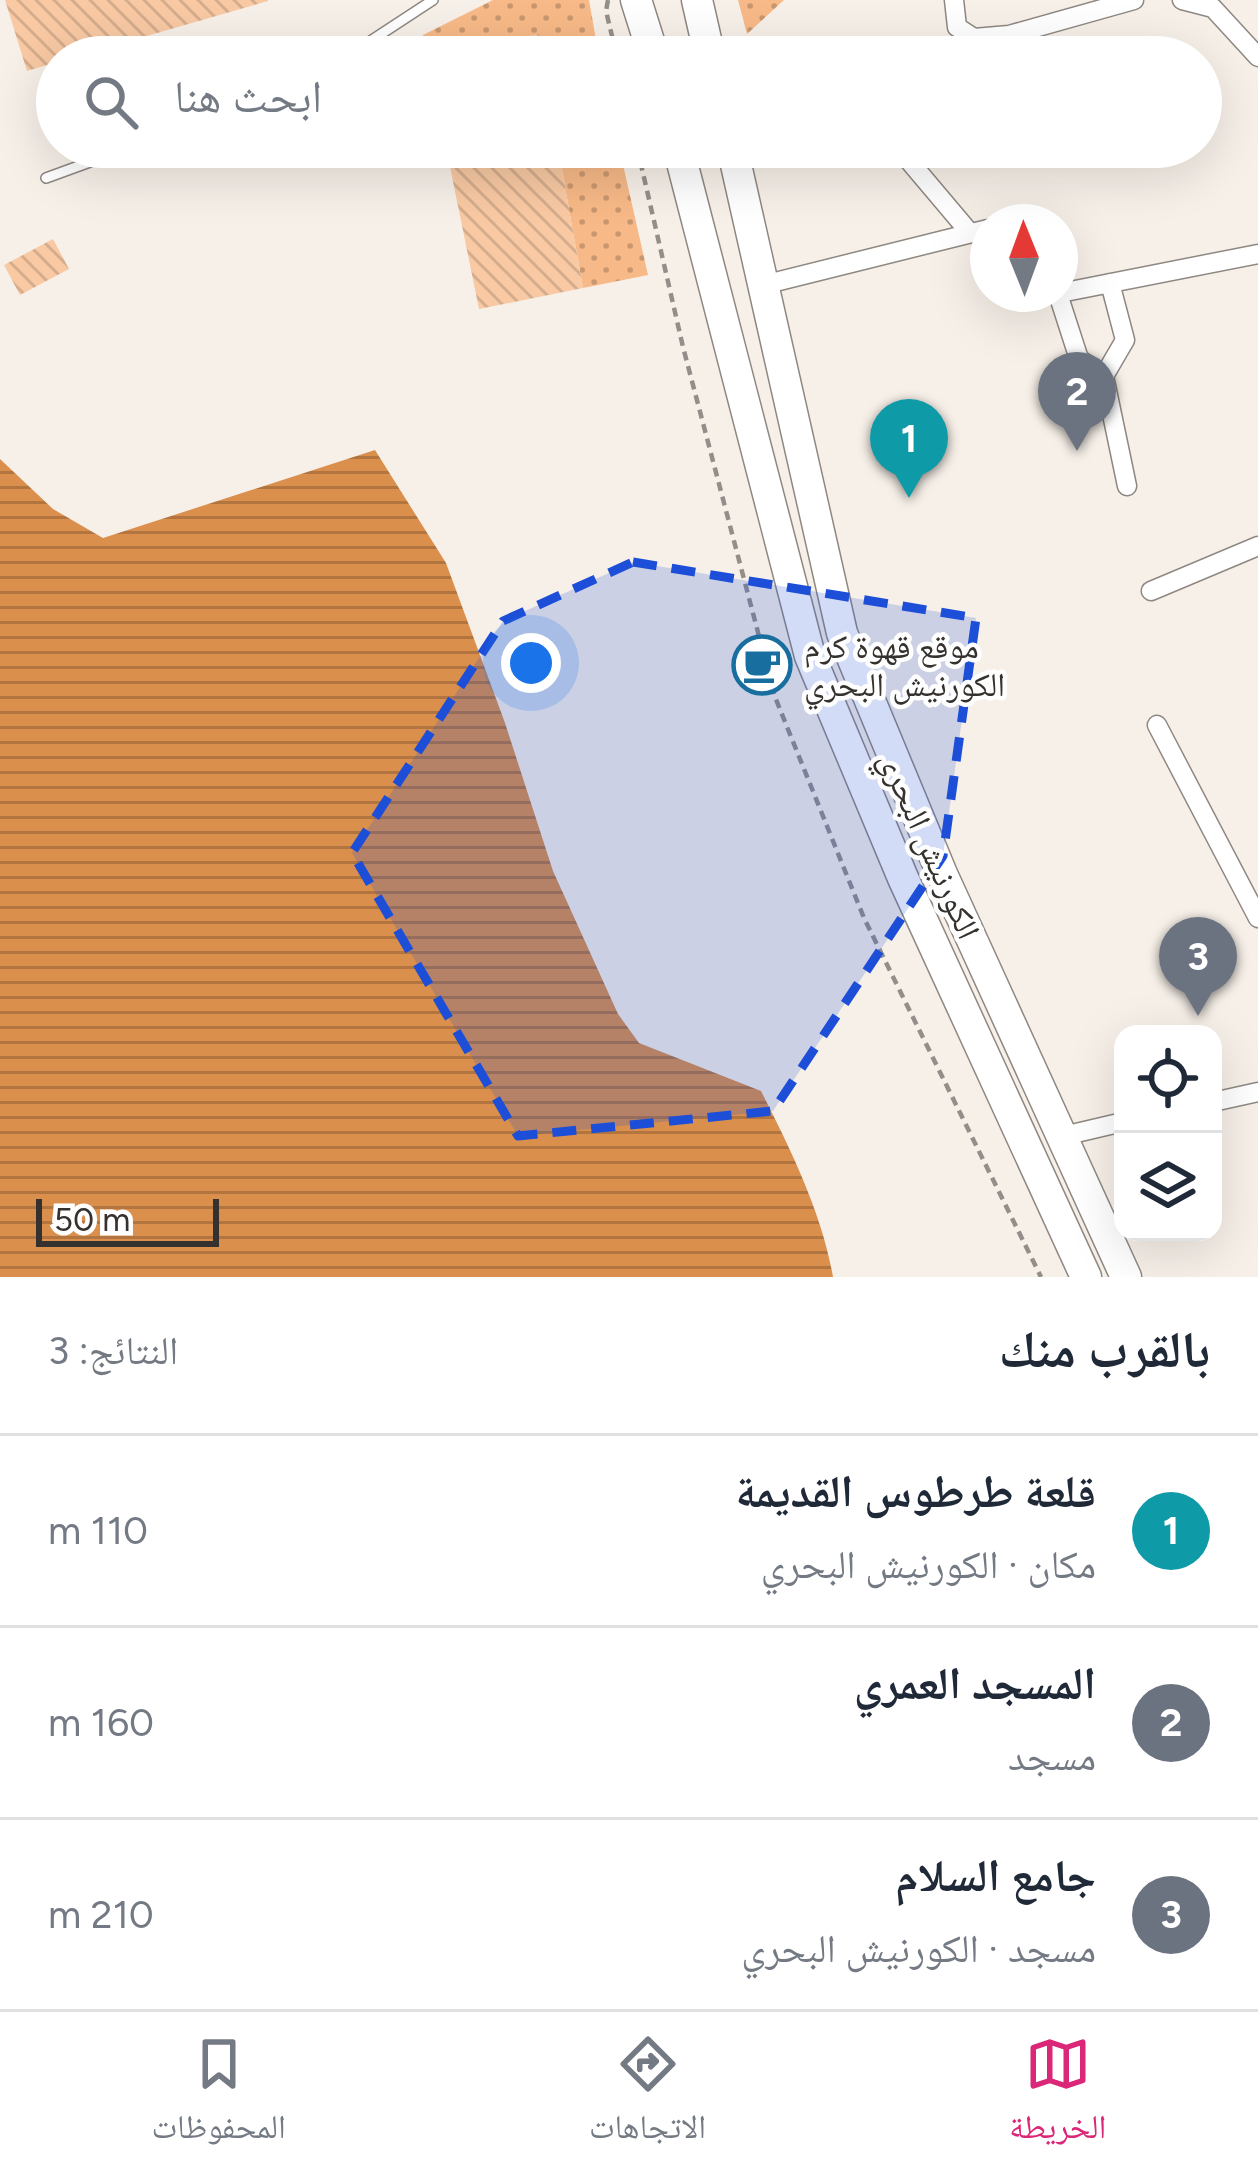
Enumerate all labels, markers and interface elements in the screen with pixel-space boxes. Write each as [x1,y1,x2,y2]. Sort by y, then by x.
search box [36,36,1222,168]
icon: search [78,69,144,135]
text: ابحث هنا [174,69,322,123]
north arrow [970,204,1078,312]
pin: 2 [1038,352,1116,451]
pin: 1 [870,399,948,498]
place label: موقع قهوة كرم الكورنيش البحري [804,627,1005,710]
your location [501,633,561,693]
cafe icon: موقع قهوة كرم الكورنيش البحري [731,634,793,696]
street label: الكورنيش البحري [865,745,989,947]
pin: 3 [1159,917,1237,1016]
map controls [1114,1025,1222,1241]
button: locate [1114,1025,1222,1133]
button: layers [1114,1133,1222,1241]
scale bar [36,1193,219,1246]
text: 50 m [54,1200,130,1239]
text: بالقرب منك [999,1319,1210,1380]
text: النتائج: 3 [48,1327,178,1374]
text: قلعة طرطوس القديمة [735,1464,1096,1518]
text: 110 m [48,1507,148,1554]
text: 1 [1163,1507,1179,1554]
text: مكان · الكورنيش البحري [761,1541,1096,1588]
text: المسجد العمري [854,1656,1096,1710]
text: 160 m [48,1699,154,1746]
text: 2 [1160,1699,1182,1746]
text: مسجد [1008,1733,1096,1780]
text: جامع السلام [895,1848,1096,1902]
text: 210 m [48,1891,154,1938]
text: 3 [1160,1891,1182,1938]
text: مسجد · الكورنيش البحري [741,1925,1096,1972]
tab: المحفوظات [152,2031,286,2159]
tab: الاتجاهات [589,2031,706,2159]
tab: الخريطة [1009,2031,1106,2159]

